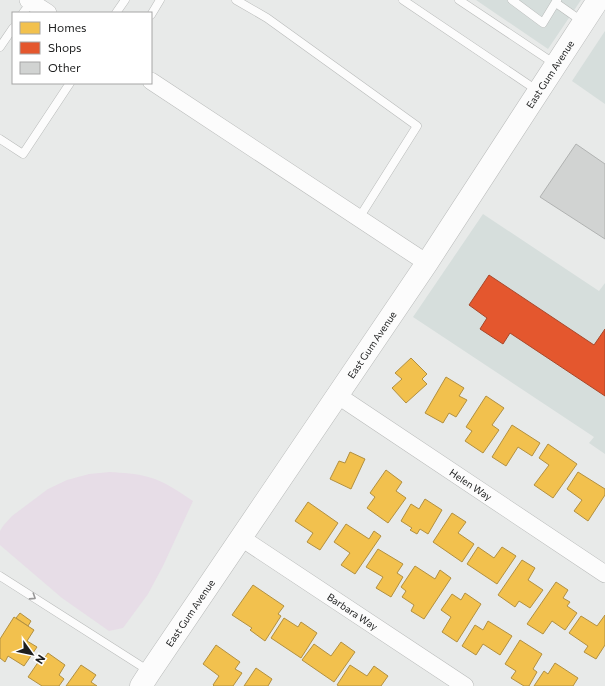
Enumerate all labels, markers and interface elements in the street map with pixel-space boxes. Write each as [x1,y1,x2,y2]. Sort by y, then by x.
legend [12,12,152,84]
text: Homes [48,20,86,34]
street label: East Gum Avenue [523,38,576,110]
text: Shops [48,40,82,54]
text: Other [48,60,81,74]
street label: East Gum Avenue [345,309,399,381]
street label: Helen Way [447,466,494,503]
street label: East Gum Avenue [163,577,217,649]
street label: Barbara Way [325,591,380,633]
one-way arrow [29,592,36,600]
north arrow [12,634,52,674]
text: N [33,653,49,667]

